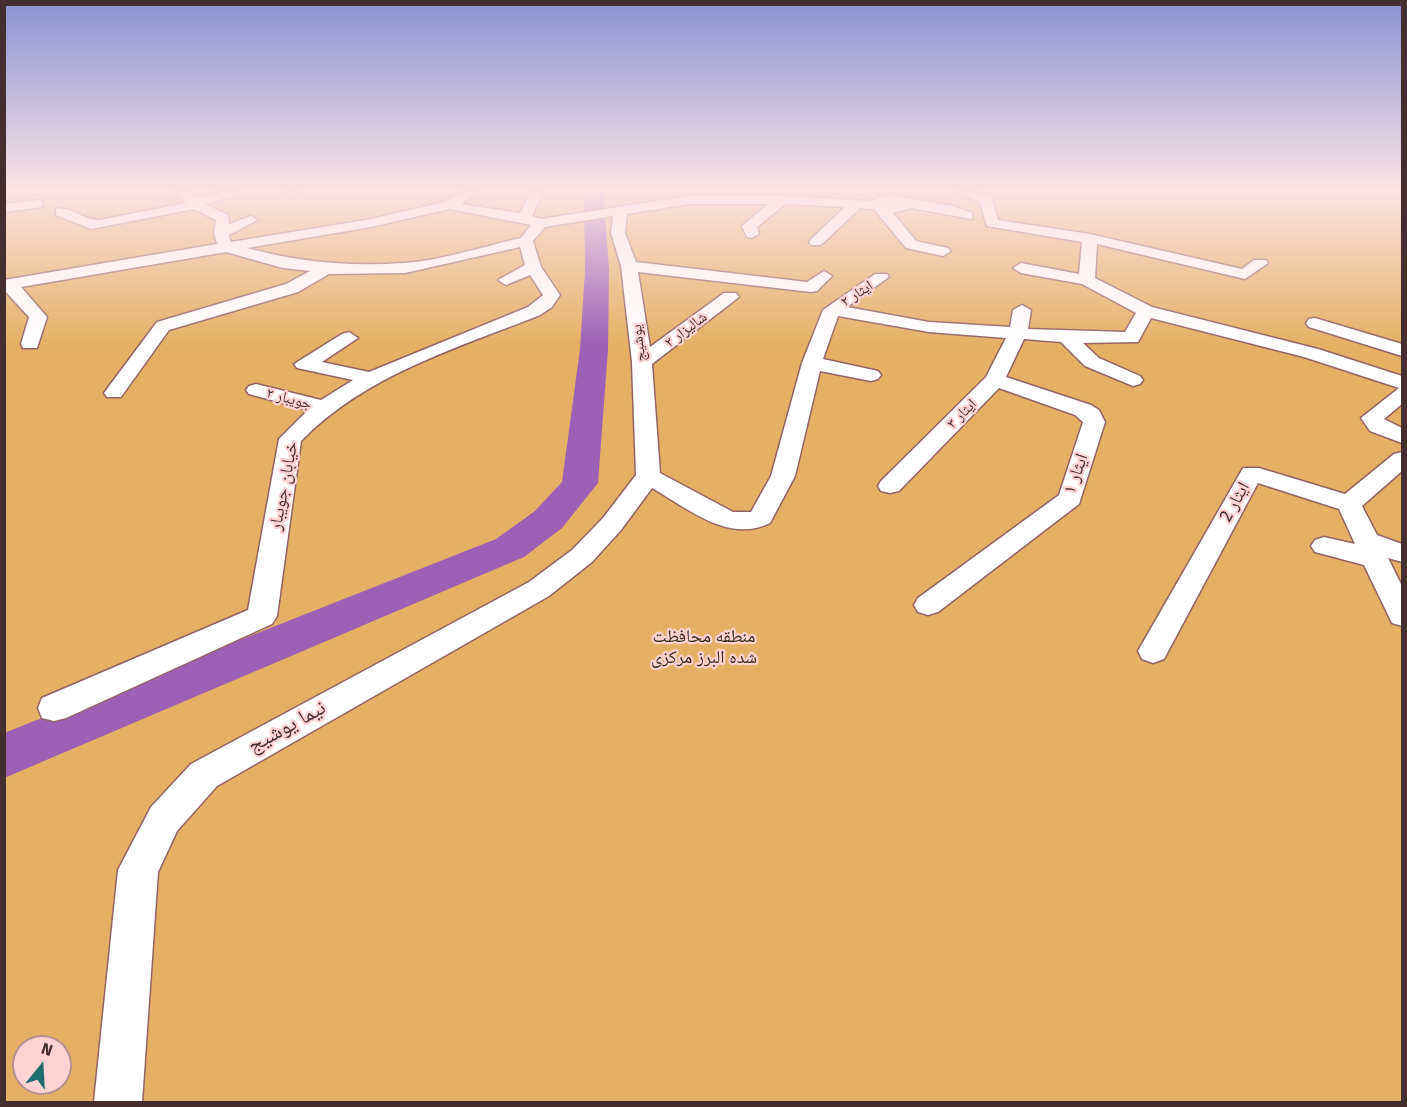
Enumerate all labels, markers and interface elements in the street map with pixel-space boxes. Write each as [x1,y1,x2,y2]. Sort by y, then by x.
street label: ایثار ۲ [838,277,876,311]
street label: شالیزار ۲ [661,308,711,352]
street label: یوشیج [628,323,650,363]
street label: جویبار ۲ [264,384,314,414]
street label: ایثار ۳ [943,395,981,433]
street label: خیابان جویبار [265,440,303,532]
street label: ایثار ۱ [1059,451,1093,497]
street label: ایثار 2 [1215,478,1255,526]
park label: منطقه محافظت شده البرز مرکزی [651,626,757,668]
street label: نیما یوشیج [244,695,330,759]
north arrow [12,1035,72,1095]
text: N [39,1039,55,1060]

